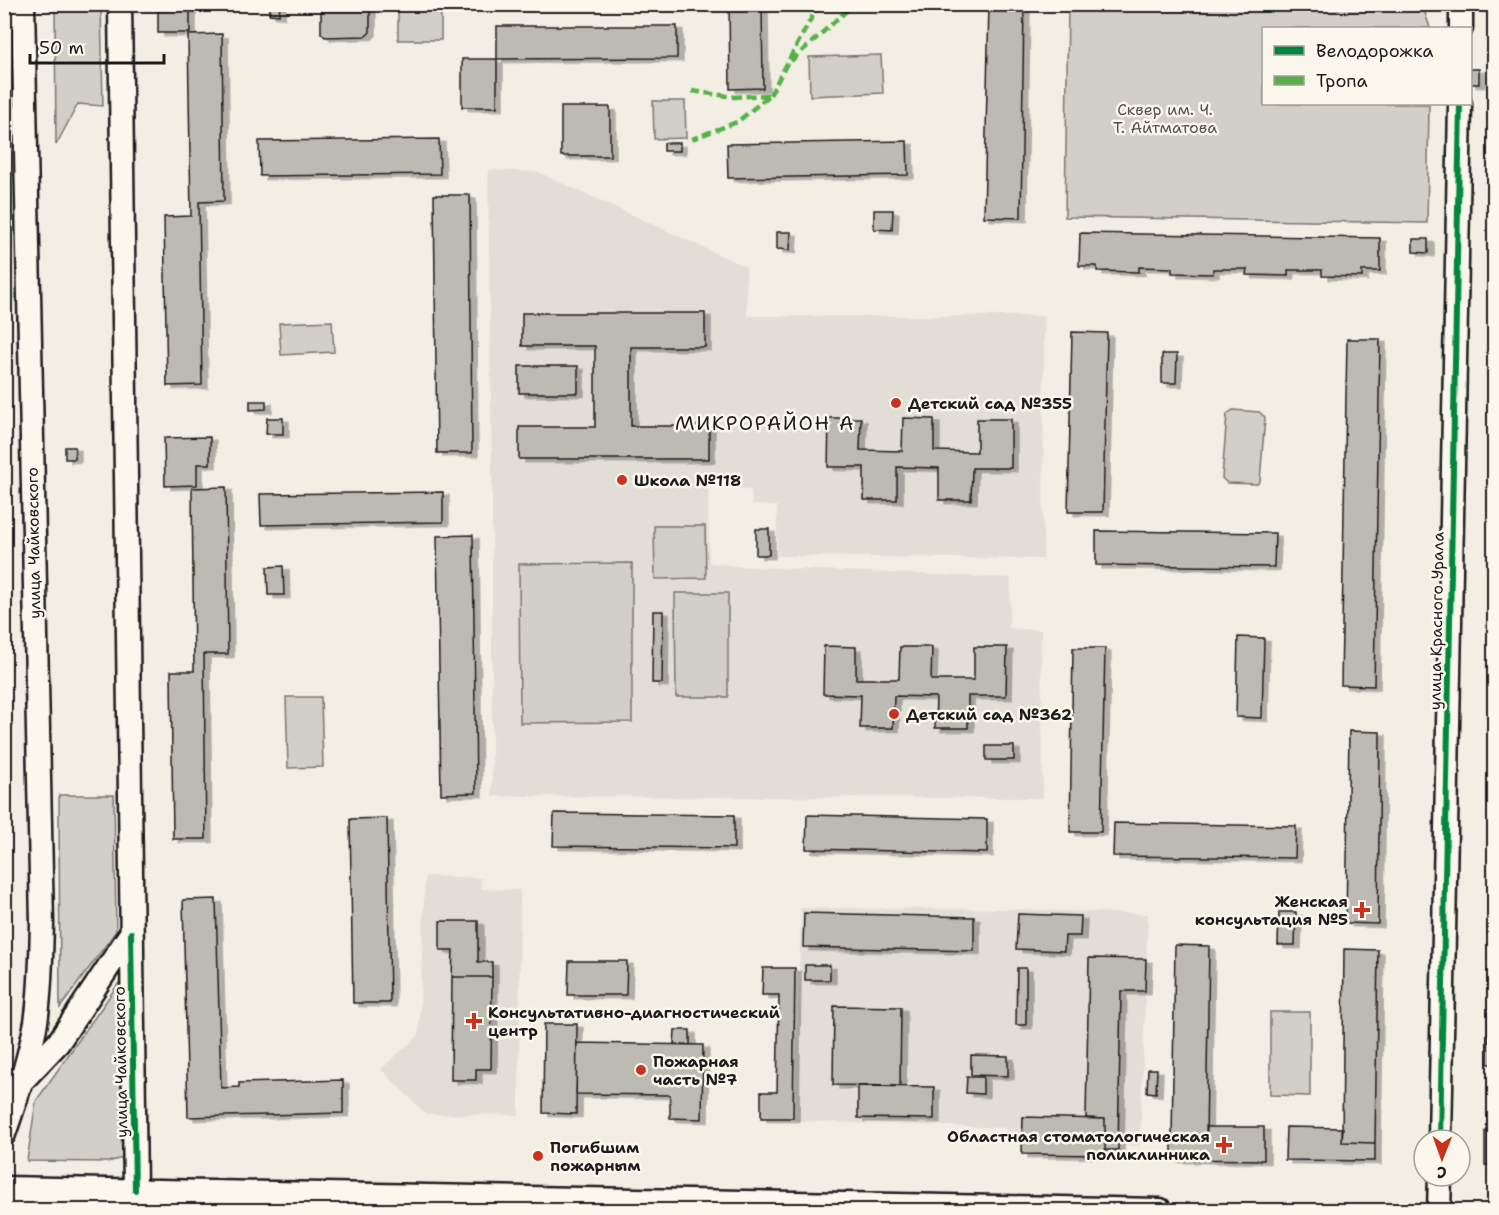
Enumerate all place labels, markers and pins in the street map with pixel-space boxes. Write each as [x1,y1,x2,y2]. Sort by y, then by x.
place label: Детский сад №355 [908,393,1072,414]
marker: Детский сад №355 [889,396,903,410]
place label: Школа №118 [634,470,741,491]
marker: Школа №118 [615,473,629,487]
place label: Детский сад №362 [906,704,1072,725]
marker: Детский сад №362 [887,707,901,721]
place label: Женская консультация №5 [1195,891,1348,930]
marker: Женская консультация №5 [1353,901,1371,919]
place label: Консультативно-диагностический центр [488,1002,780,1041]
marker: Консультативно-диагностический центр [465,1012,483,1030]
place label: Пожарная часть №7 [653,1051,739,1090]
marker: Пожарная часть №7 [634,1063,648,1077]
place label: Областная стоматологическая поликлинника [947,1126,1210,1165]
marker: Областная стоматологическая поликлинника [1215,1136,1233,1154]
place label: Погибшим пожарным [550,1137,641,1176]
marker: Погибшим пожарным [531,1149,545,1163]

